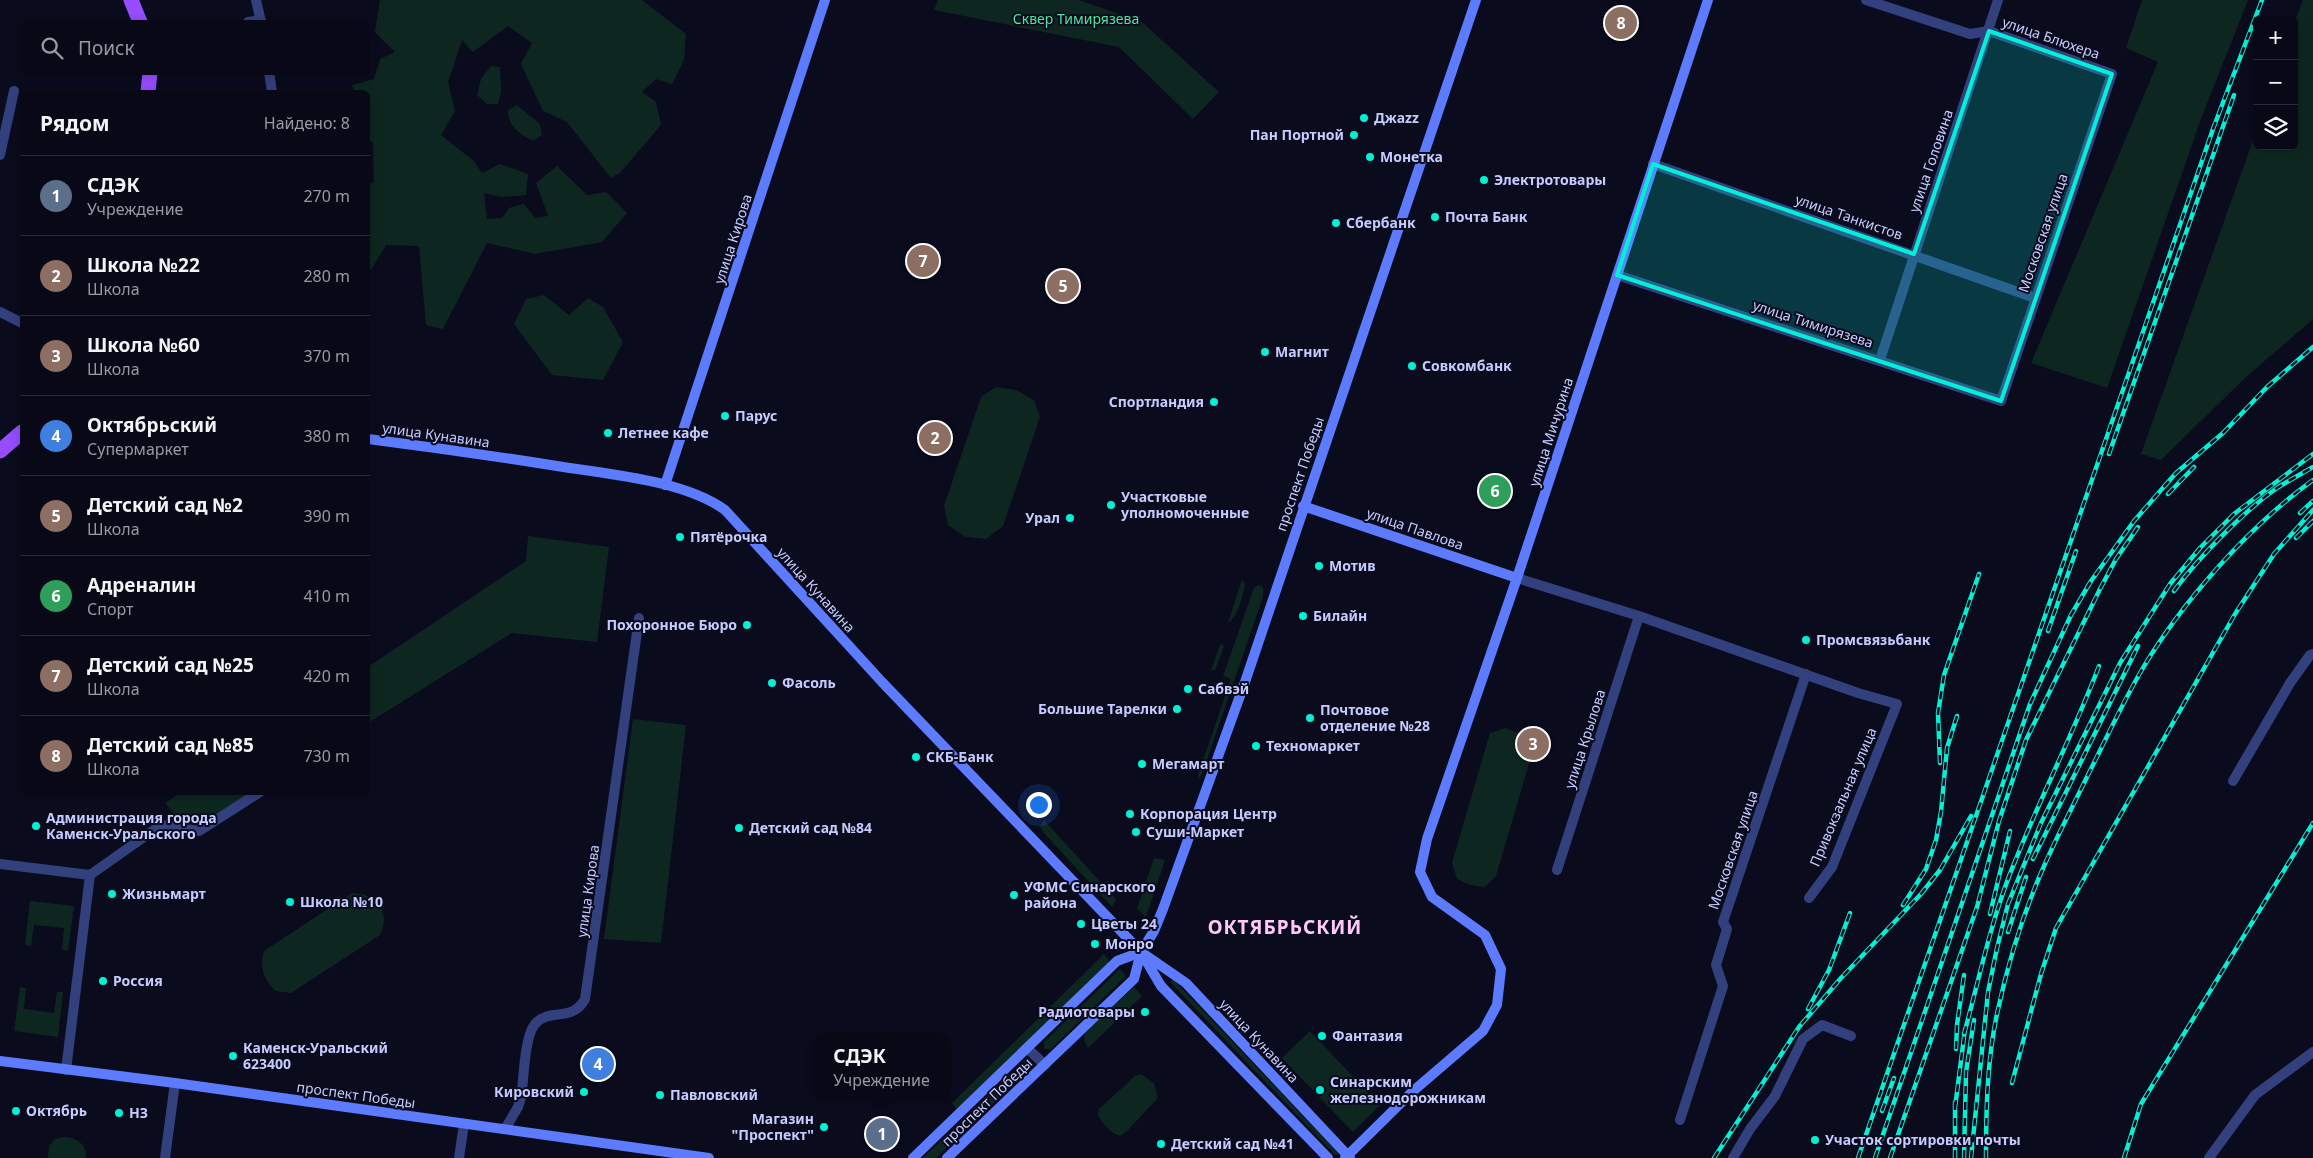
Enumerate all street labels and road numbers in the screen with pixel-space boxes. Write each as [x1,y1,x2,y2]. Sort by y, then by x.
street label: улица Блюхера [2000,12,2102,63]
street label: улица Головина [1904,107,1957,215]
street label: Московская улица [2013,171,2072,295]
street label: улица Танкистов [1793,189,1906,244]
street label: улица Кирова [709,192,756,286]
street label: улица Тимирязева [1751,295,1876,352]
street label: улица Мичурина [1524,375,1577,489]
street label: проспект Победы [1271,414,1328,533]
street label: улица Кунавина [381,418,491,451]
street label: улица Павлова [1364,503,1466,554]
street label: улица Кунавина [773,543,860,636]
street label: улица Крылова [1560,687,1610,791]
street label: Привокзальная улица [1805,724,1880,869]
street label: Московская улица [1703,788,1762,912]
street label: улица Кирова [572,843,603,938]
street label: улица Кунавина [1215,995,1303,1087]
street label: проспект Победы [937,1053,1036,1150]
street label: проспект Победы [296,1077,417,1112]

